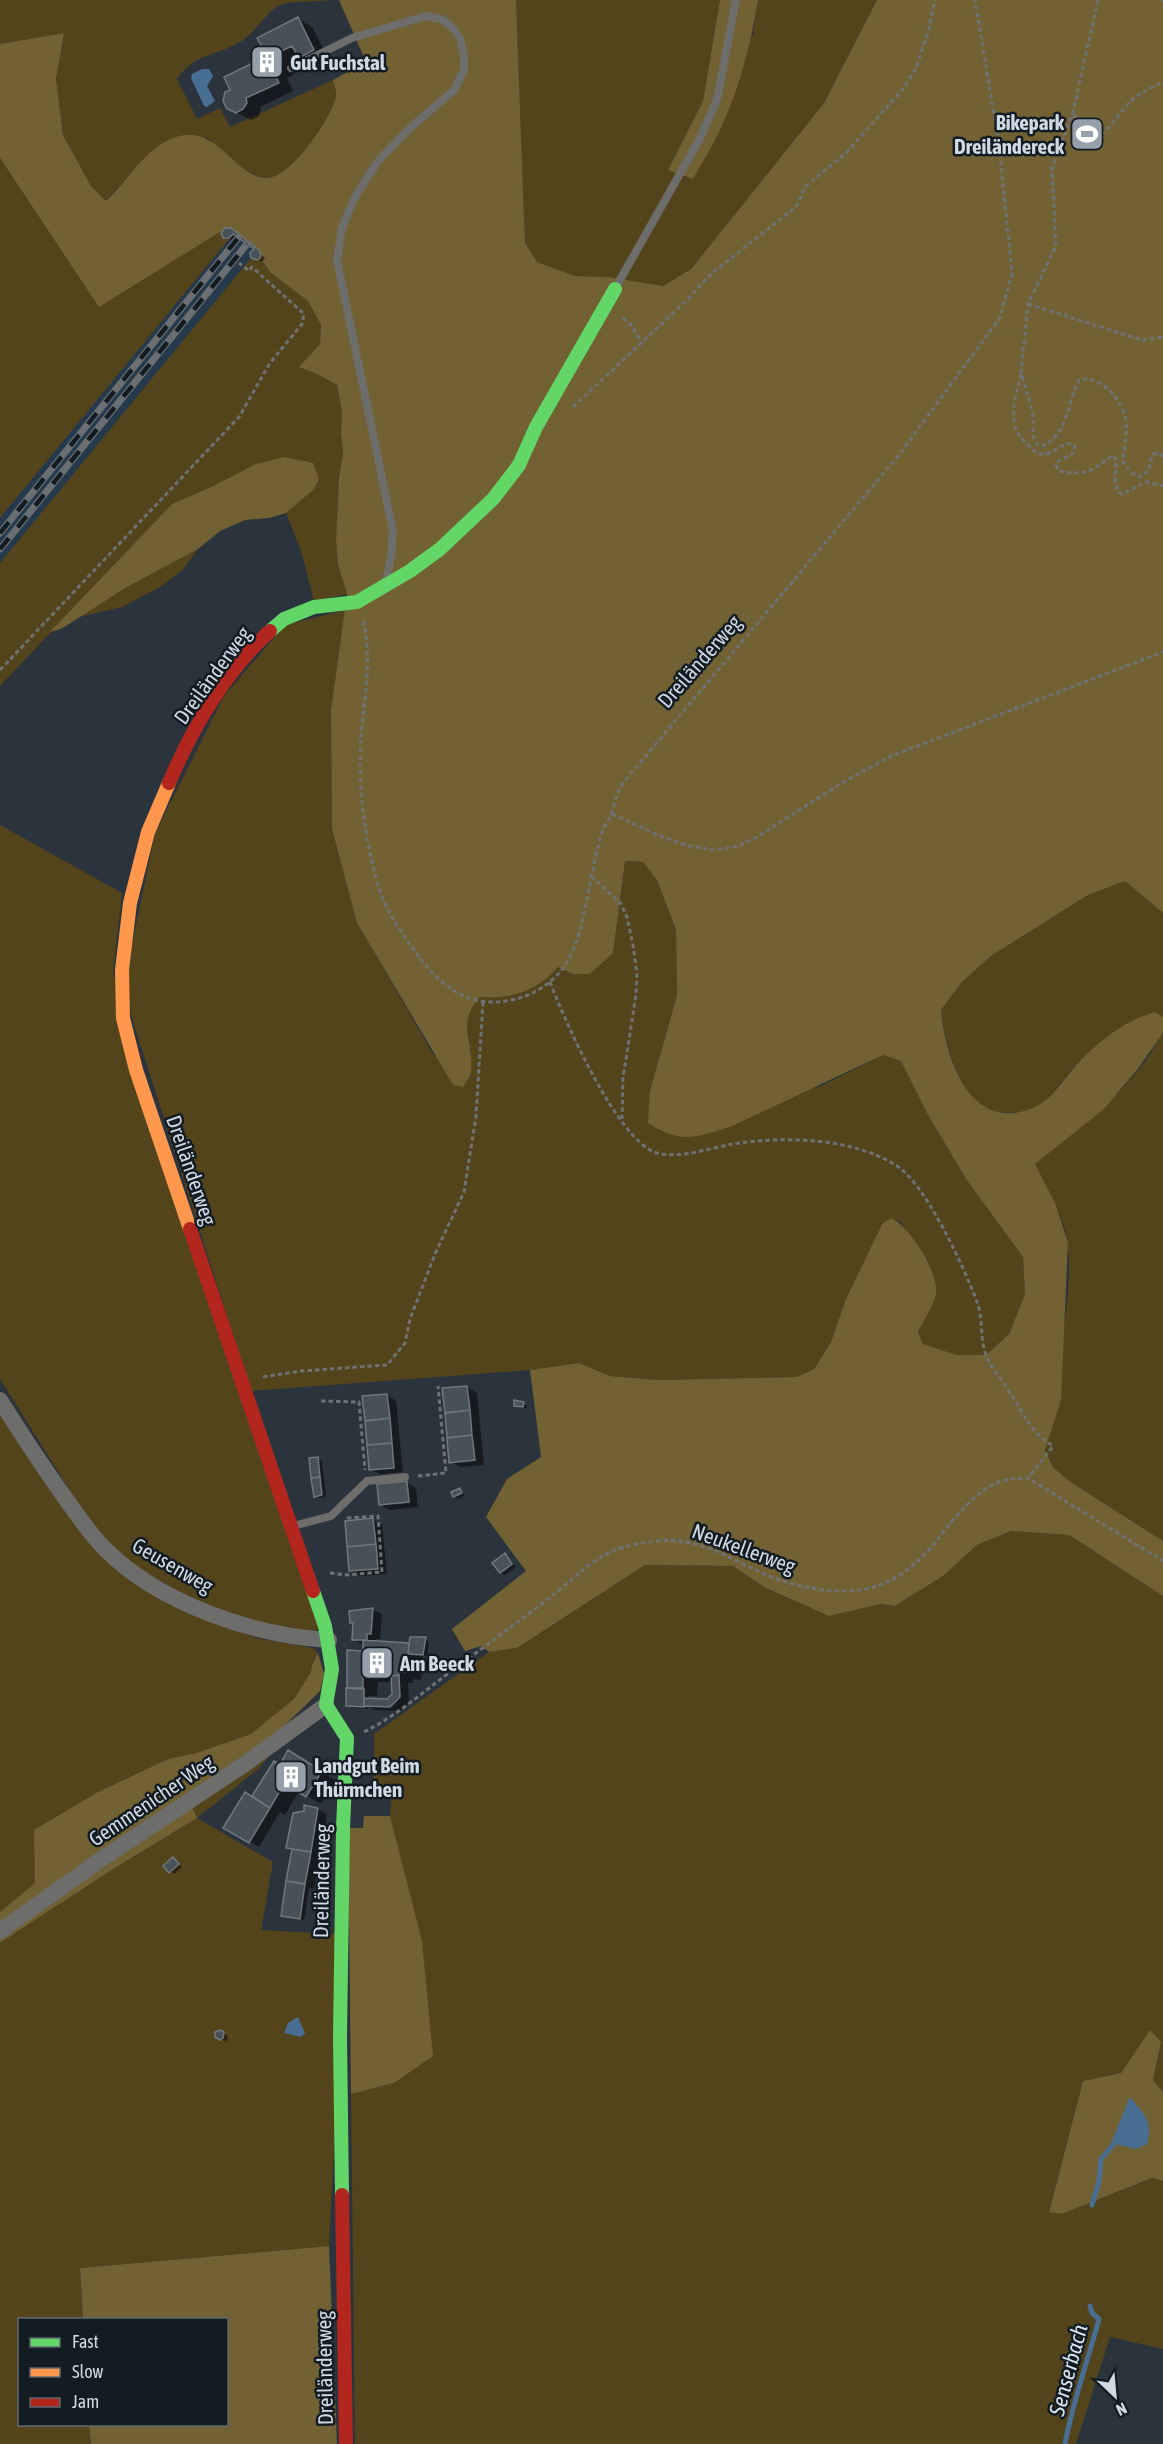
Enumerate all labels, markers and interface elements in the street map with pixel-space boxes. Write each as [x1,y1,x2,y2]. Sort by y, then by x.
building icon: Gut Fuchstal [249,44,285,80]
place label: Gut Fuchstal [290,50,386,74]
place label: Bikepark Dreiländereck [954,110,1065,158]
sports icon: Bikepark Dreiländereck [1069,116,1105,152]
street label: Dreiländerweg [652,610,746,712]
street label: Dreiländerweg [169,622,255,728]
street label: Dreiländerweg [162,1112,222,1228]
street label: Neukellerweg [689,1518,799,1578]
street label: Geusenweg [129,1532,217,1598]
building icon: Am Beeck [359,1645,395,1681]
place label: Am Beeck [399,1651,475,1675]
street label: Gemmenicher Weg [84,1749,218,1851]
place label: Landgut Beim Thürmchen [314,1753,420,1801]
building icon: Landgut Beim Thürmchen [273,1759,309,1795]
street label: Dreiländerweg [308,1824,334,1938]
street label: Dreiländerweg [311,2311,337,2425]
legend [18,2318,228,2426]
water label: Senserbach [1043,2321,1093,2420]
text: Fast [72,2331,99,2352]
text: Slow [72,2361,103,2382]
north arrow [1085,2366,1145,2426]
text: Jam [72,2391,99,2412]
text: N [1113,2399,1130,2420]

